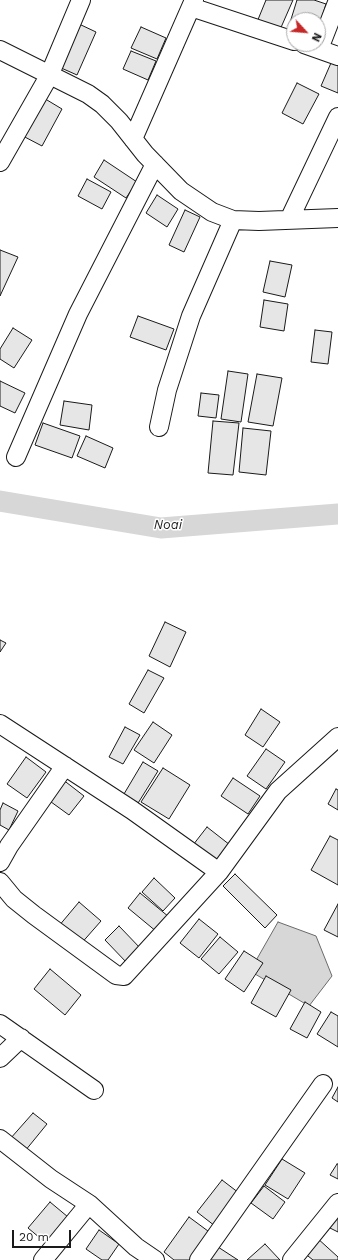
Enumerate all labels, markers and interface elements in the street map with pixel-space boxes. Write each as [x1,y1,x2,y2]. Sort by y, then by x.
north arrow [286,12,326,52]
text: N [309,31,324,44]
water label: Noai [154,517,182,533]
scale bar [14,1222,73,1248]
text: 20 m [19,1230,49,1244]

